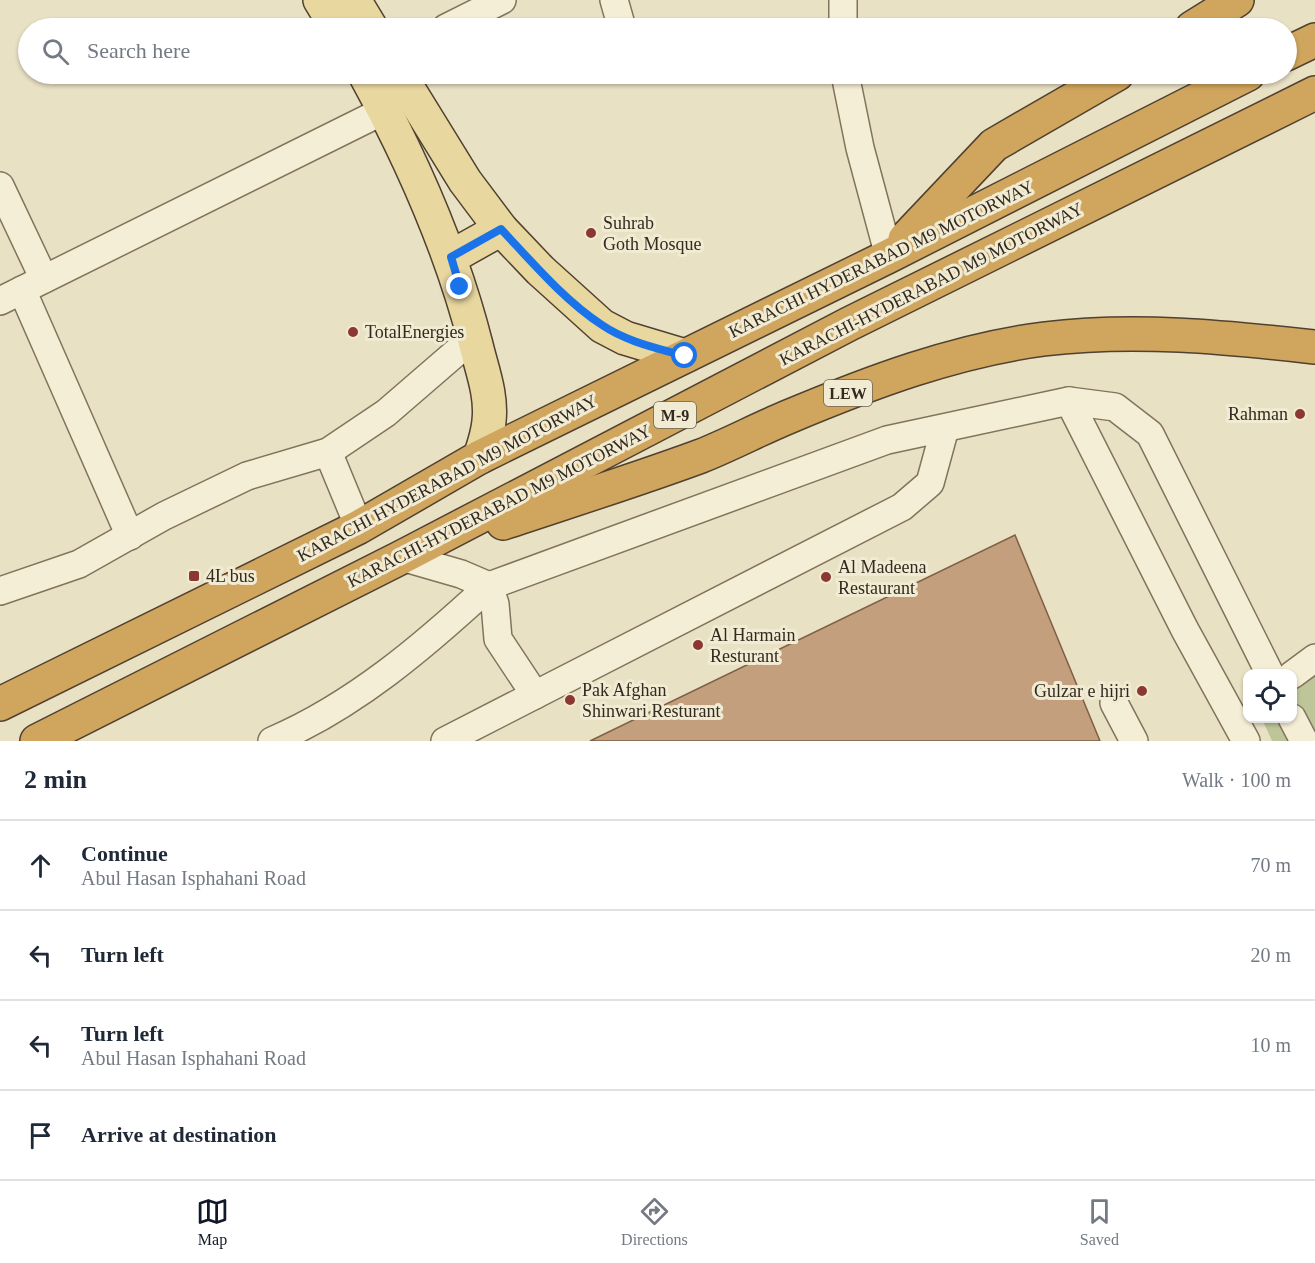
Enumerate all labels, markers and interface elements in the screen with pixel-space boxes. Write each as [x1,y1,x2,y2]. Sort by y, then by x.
search box [18,18,1297,84]
icon: search [39,35,72,68]
text: Search here [87,38,190,63]
street label: KARACHI HYDERABAD M9 MOTORWAY [725,176,1037,342]
street label: KARACHI-HYDERABAD M9 MOTORWAY [776,198,1086,370]
place label: Suhrab Goth Mosque [603,213,702,254]
marker: Suhrab Goth Mosque [584,226,598,240]
route end [446,273,472,299]
place label: TotalEnergies [365,322,464,342]
marker: TotalEnergies [346,325,360,339]
route start [671,342,697,368]
road number: LEW [824,380,872,406]
street label: KARACHI HYDERABAD M9 MOTORWAY [294,390,600,566]
road number: M-9 [654,402,696,428]
place label: Rahman [1228,404,1288,424]
marker: Rahman [1293,407,1307,421]
street label: KARACHI-HYDERABAD M9 MOTORWAY [344,420,654,592]
place label: Al Madeena Restaurant [838,557,926,598]
place label: 4L bus [206,566,255,586]
marker: 4L bus [187,569,201,583]
marker: Al Madeena Restaurant [819,570,833,584]
place label: Al Harmain Resturant [710,625,795,666]
marker: Al Harmain Resturant [691,638,705,652]
map controls [1243,669,1297,723]
button: locate [1243,669,1297,723]
place label: Pak Afghan Shinwari Resturant [582,680,720,721]
place label: Gulzar e hijri [1034,681,1130,701]
marker: Gulzar e hijri [1135,684,1149,698]
marker: Pak Afghan Shinwari Resturant [563,693,577,707]
text: 2 min [24,765,87,794]
text: Walk · 100 m [1182,769,1291,791]
text: Continue [81,841,168,866]
icon: ahead [24,849,57,882]
text: 70 m [1250,854,1291,876]
text: Abul Hasan Isphahani Road [81,867,306,889]
icon: left [24,939,57,972]
text: Turn left [81,942,164,967]
text: 20 m [1250,944,1291,966]
text: Turn left [81,1021,164,1046]
icon: left [24,1029,57,1062]
text: 10 m [1250,1034,1291,1056]
text: Abul Hasan Isphahani Road [81,1047,306,1069]
icon: arrive [24,1119,57,1152]
text: Arrive at destination [81,1122,277,1147]
tab: Map [196,1195,229,1249]
tab: Directions [621,1195,688,1249]
tab: Saved [1080,1195,1119,1249]

